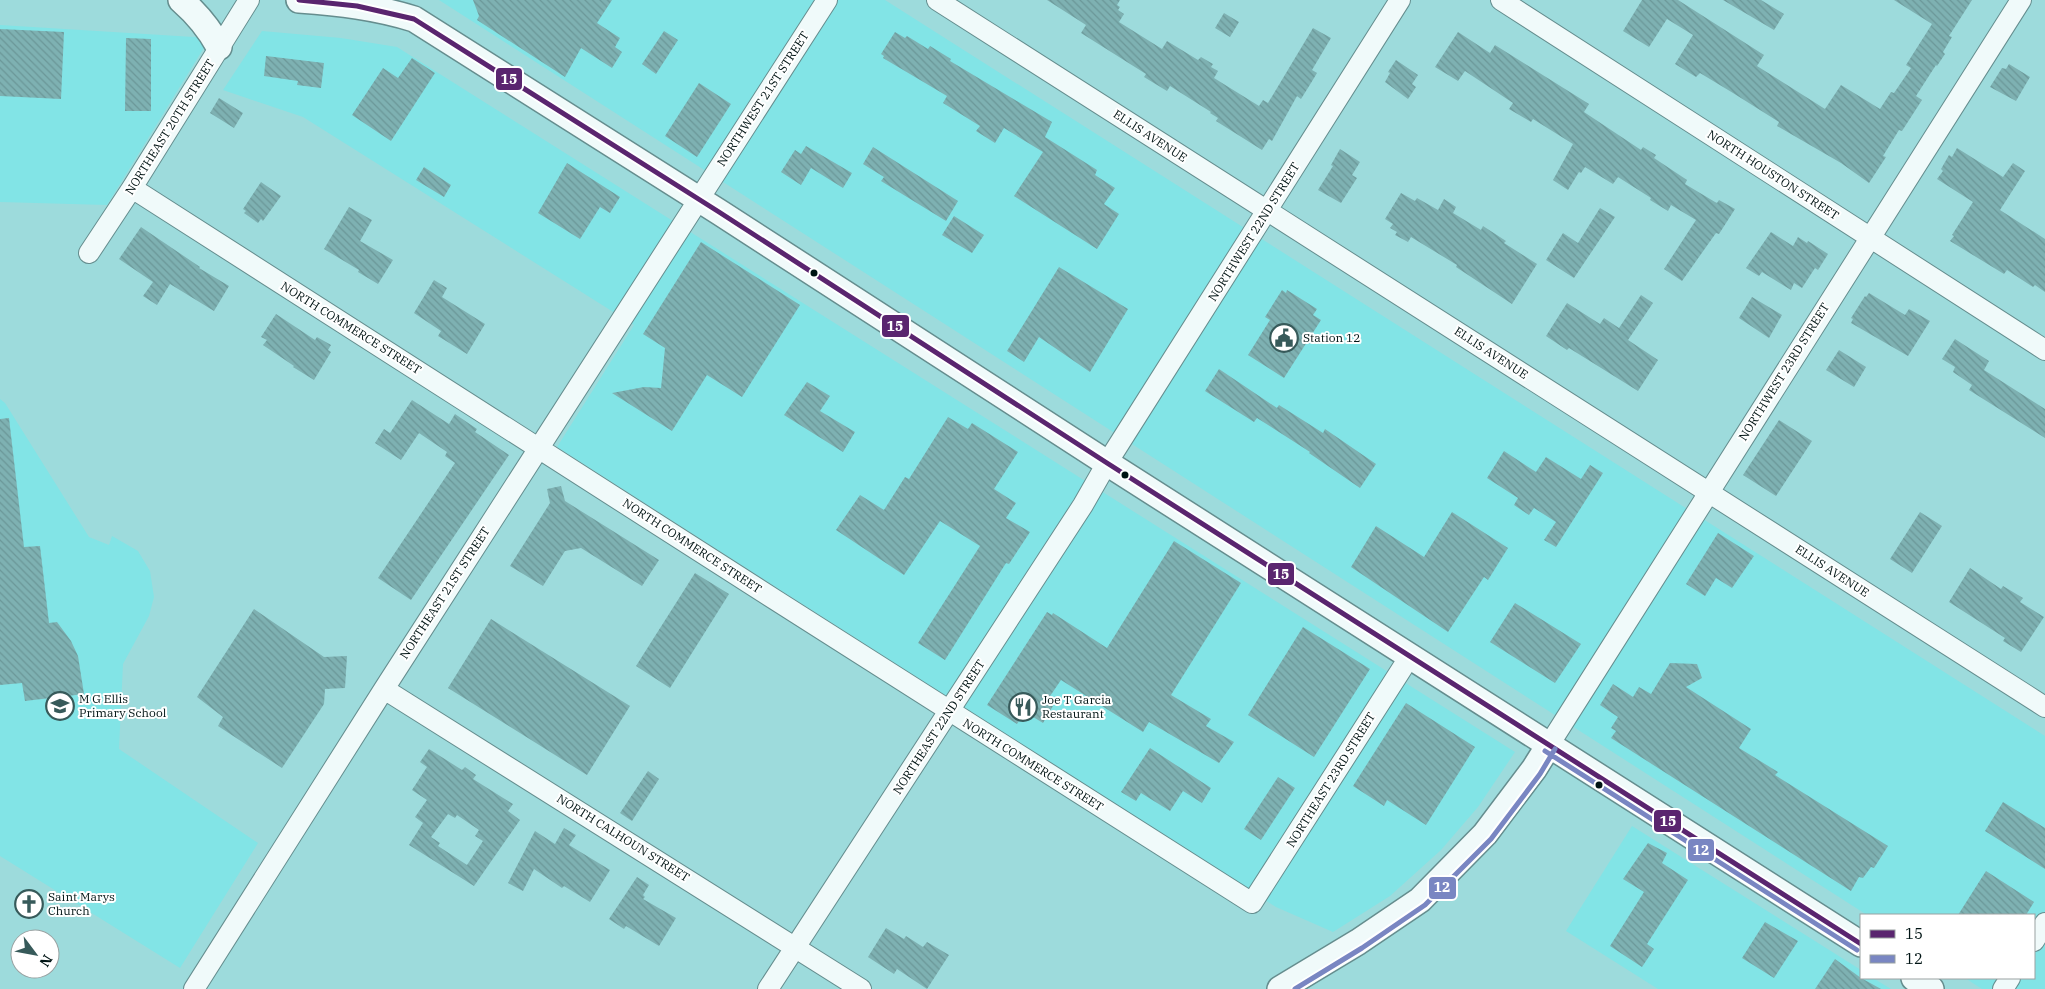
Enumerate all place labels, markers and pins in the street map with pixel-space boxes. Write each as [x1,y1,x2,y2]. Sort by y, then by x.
unlabelled marker [809,268,819,278]
public building icon: Station 12 [1269,323,1299,353]
place label: Station 12 [1303,330,1360,345]
unlabelled marker [1120,470,1130,480]
school or university icon: M G Ellis Primary School [45,691,75,721]
place label: M G Ellis Primary School [79,691,167,720]
restaurant icon: Joe T Garcia Restaurant [1008,692,1038,722]
place label: Joe T Garcia Restaurant [1042,692,1112,721]
unlabelled marker [1594,780,1604,790]
church icon: Saint Marys Church [14,889,44,919]
place label: Saint Marys Church [48,889,115,918]

